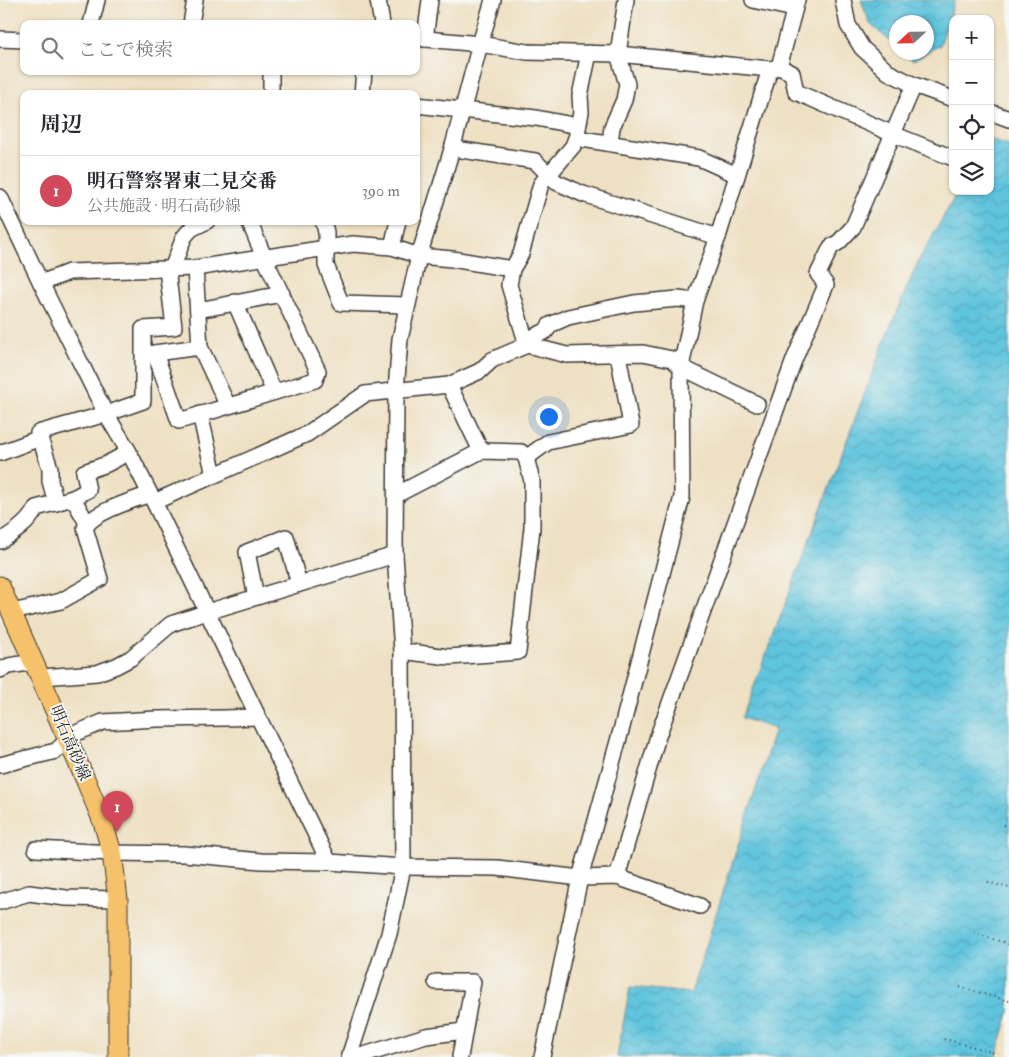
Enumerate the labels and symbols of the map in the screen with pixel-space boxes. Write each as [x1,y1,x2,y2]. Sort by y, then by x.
north arrow [889,15,934,60]
your location [536,404,562,430]
street label: 明石高砂線 [45,702,95,784]
pin: 1 [101,791,133,832]

